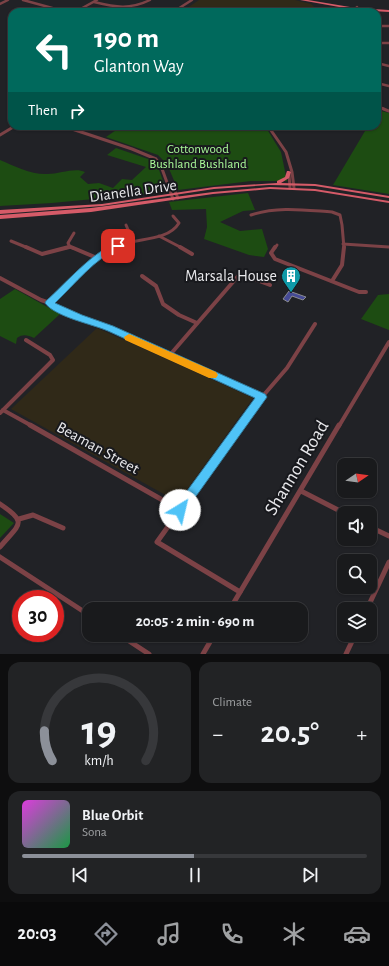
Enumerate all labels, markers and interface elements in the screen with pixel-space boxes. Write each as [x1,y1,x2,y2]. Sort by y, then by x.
icon: left [28,24,80,76]
text: 190 m [94,25,159,53]
text: Glanton Way [94,58,184,76]
icon: right [66,100,88,122]
text: Then [28,103,58,118]
park label: Cottonwood Bushland Bushland [149,143,247,171]
street label: Dianella Drive [88,177,178,205]
pin [101,229,135,263]
icon: arrive [107,235,129,257]
building icon: Marsala House [280,265,302,293]
place label: Marsala House [185,268,277,284]
street label: Shannon Road [261,417,333,519]
street label: Beaman Street [54,419,142,477]
north arrow [337,458,377,498]
map controls [337,458,377,642]
position arrow [159,489,201,531]
button: sound [337,506,377,546]
button: search [337,554,377,594]
speed limit sign: 30 [12,590,64,642]
button: layers [337,602,377,642]
text: 20:05 · 2 min · 690 m [136,614,254,629]
text: Climate [213,696,252,709]
text: 19 [82,710,117,751]
text: 20.5° [261,718,319,748]
text: − [213,723,223,745]
text: + [356,723,367,745]
text: km/h [85,753,114,767]
text: Blue Orbit [82,808,143,823]
text: Sona [82,826,107,839]
icon: previous [69,864,91,886]
icon: pause [184,864,206,886]
icon: next [299,864,321,886]
icon: directions [92,920,120,948]
icon: music [155,920,183,948]
icon: phone [218,920,246,948]
icon: climate [280,920,308,948]
icon: car [343,920,371,948]
text: 20:03 [17,925,57,943]

